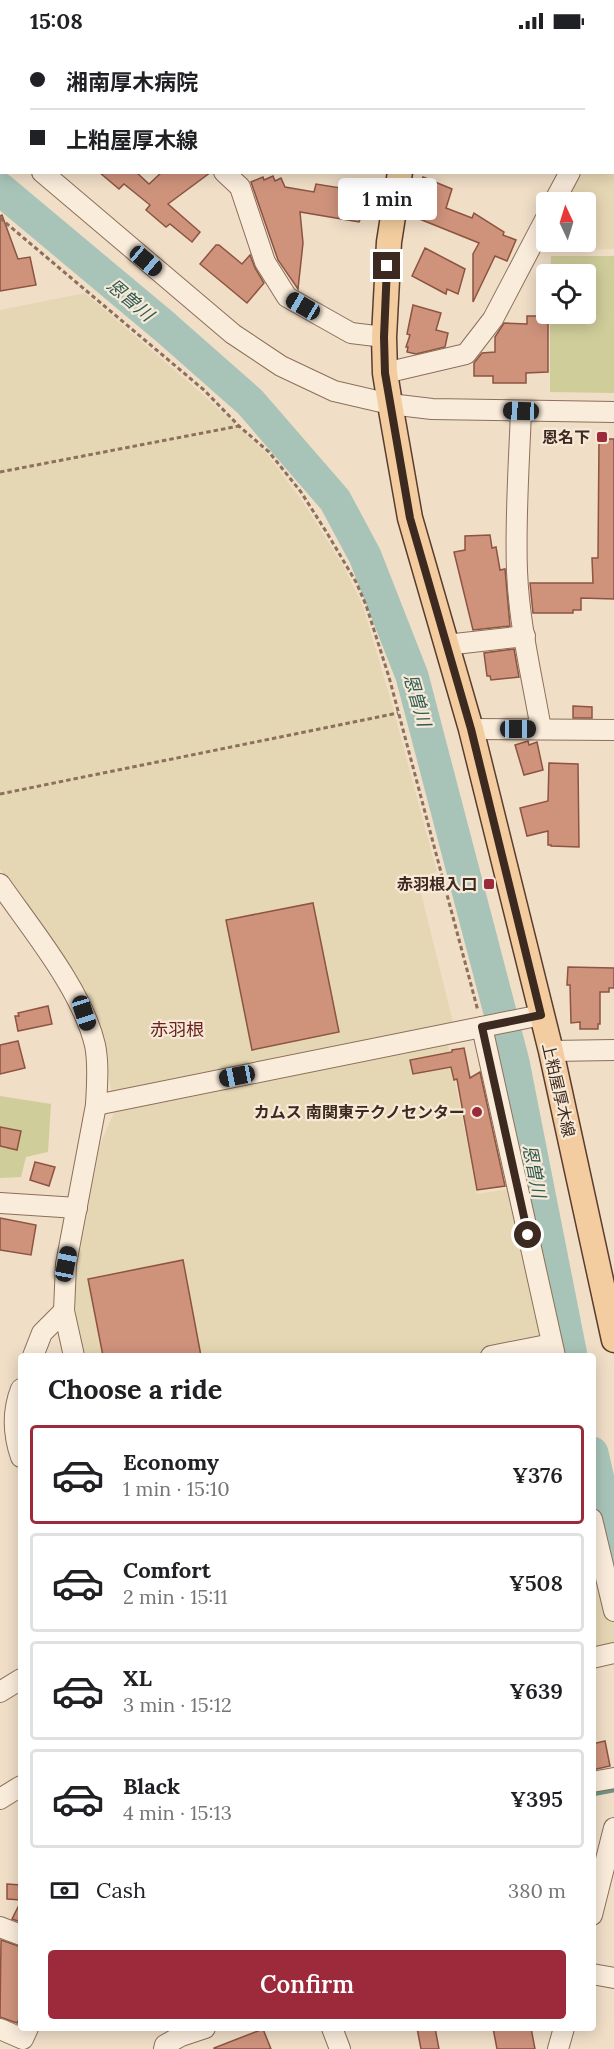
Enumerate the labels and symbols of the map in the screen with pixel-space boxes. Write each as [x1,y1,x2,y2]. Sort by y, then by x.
callout: 1 min [338,179,436,221]
north arrow [536,192,596,252]
car [126,243,166,279]
route end [373,252,400,279]
water label: 恩曽川 [102,273,160,327]
car [283,289,323,323]
car [503,401,539,421]
place label: 恩名下 [542,427,590,447]
marker: 恩名下 [595,430,609,444]
water label: 恩曽川 [399,671,437,731]
car [500,720,536,738]
place label: 赤羽根入口 [397,874,477,894]
marker: 赤羽根入口 [482,877,496,891]
car [70,993,98,1033]
district label: 赤羽根 [150,1018,204,1041]
street label: 上粕屋厚木線 [538,1041,580,1139]
car [218,1064,256,1088]
place label: カムス 南関東テクノセンター [254,1102,465,1122]
marker: カムス 南関東テクノセンター [470,1105,484,1119]
water label: 恩曽川 [518,1142,551,1202]
route start [514,1221,541,1248]
car [54,1245,78,1283]

